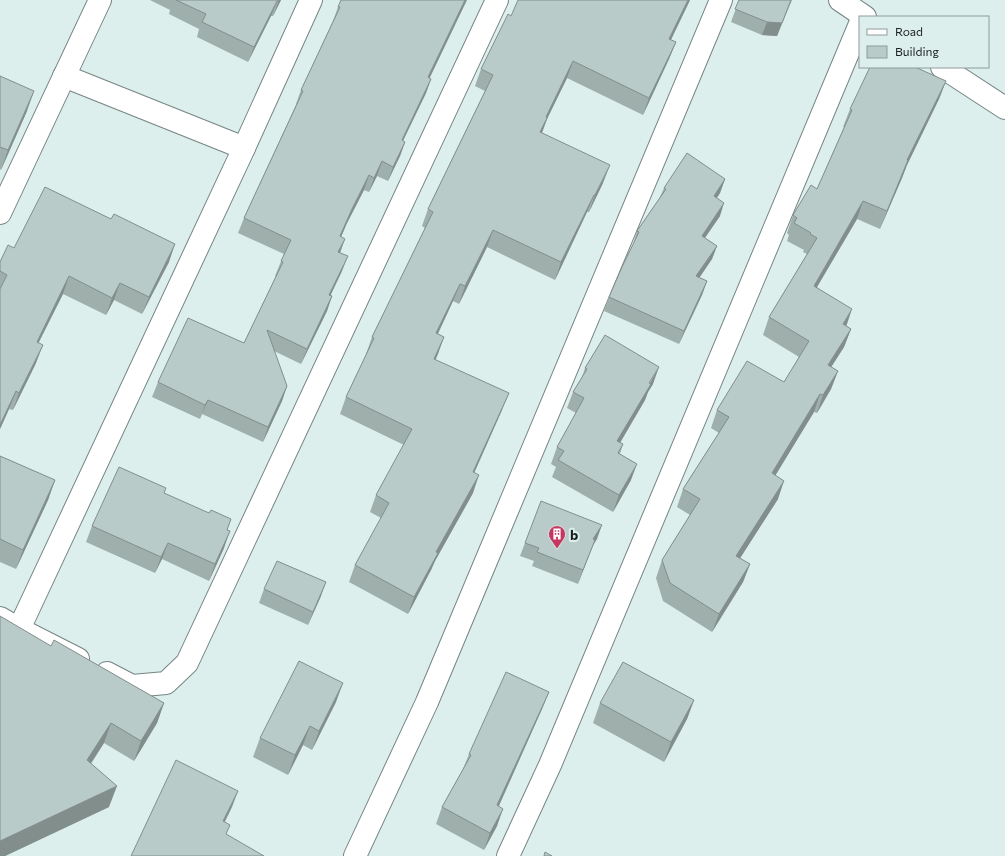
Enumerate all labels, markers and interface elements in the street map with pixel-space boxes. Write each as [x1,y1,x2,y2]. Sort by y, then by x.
legend [859,16,989,68]
text: Road [895,24,923,38]
text: Building [895,44,939,58]
building icon: b [547,524,567,549]
place label: b [570,526,578,543]

